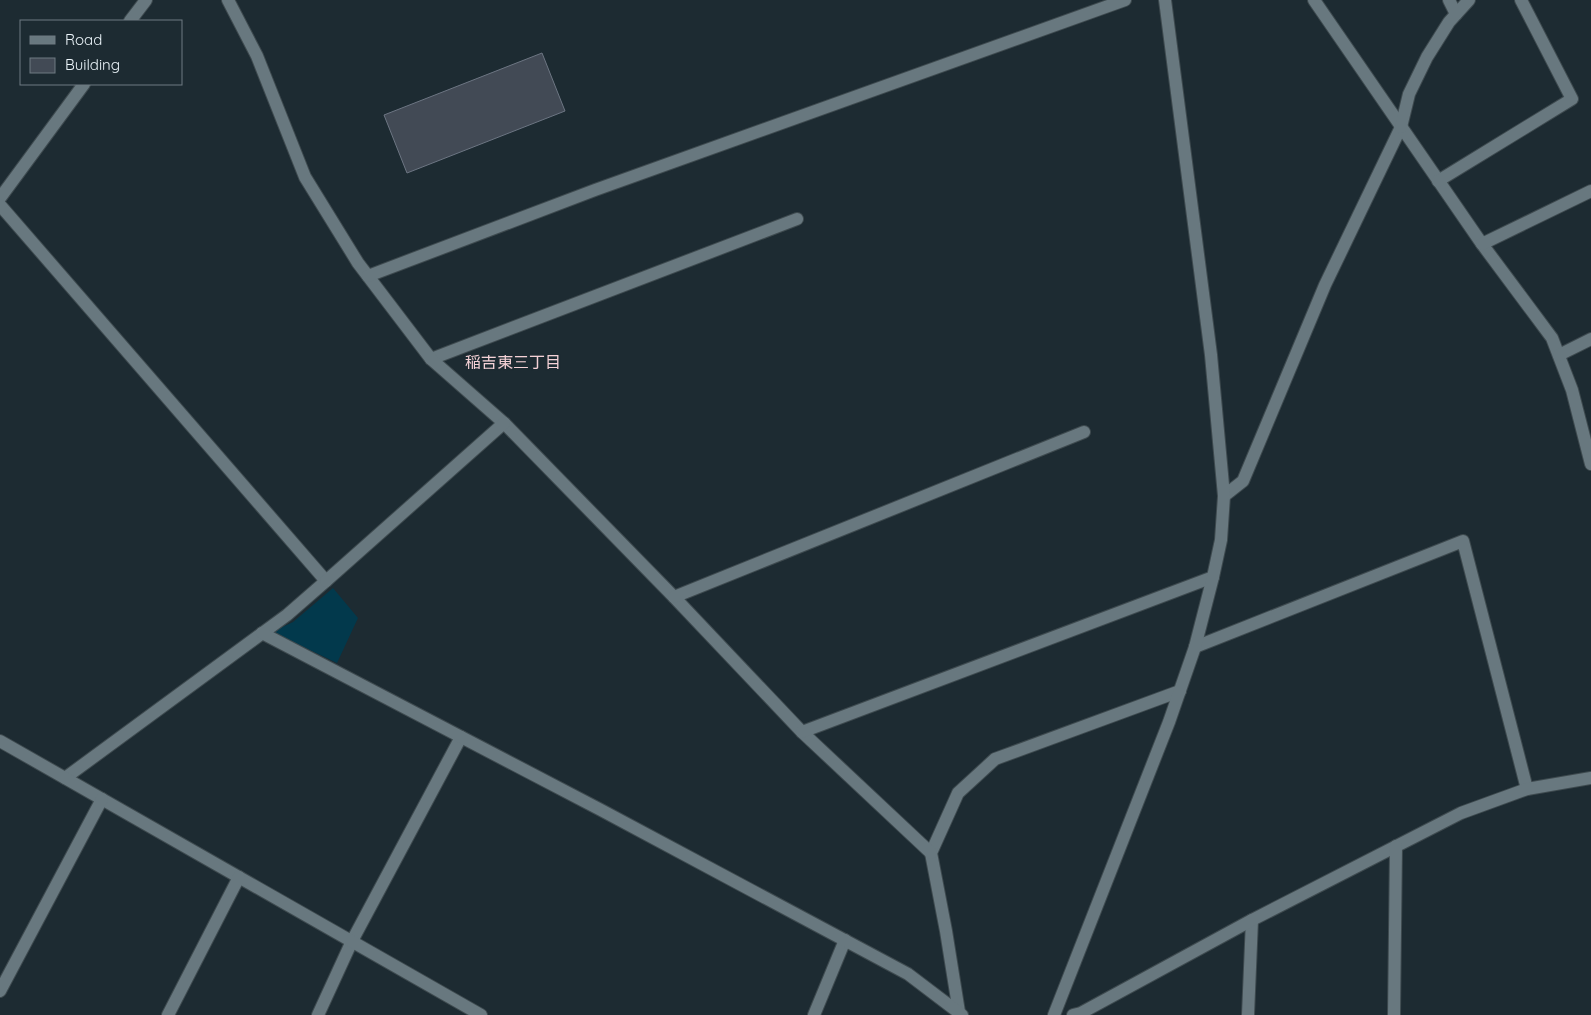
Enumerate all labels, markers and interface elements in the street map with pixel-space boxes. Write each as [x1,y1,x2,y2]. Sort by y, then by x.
legend [20,20,182,85]
text: Road [65,30,102,49]
text: Building [65,55,120,74]
district label: 稲吉東三丁目 [465,352,561,372]

